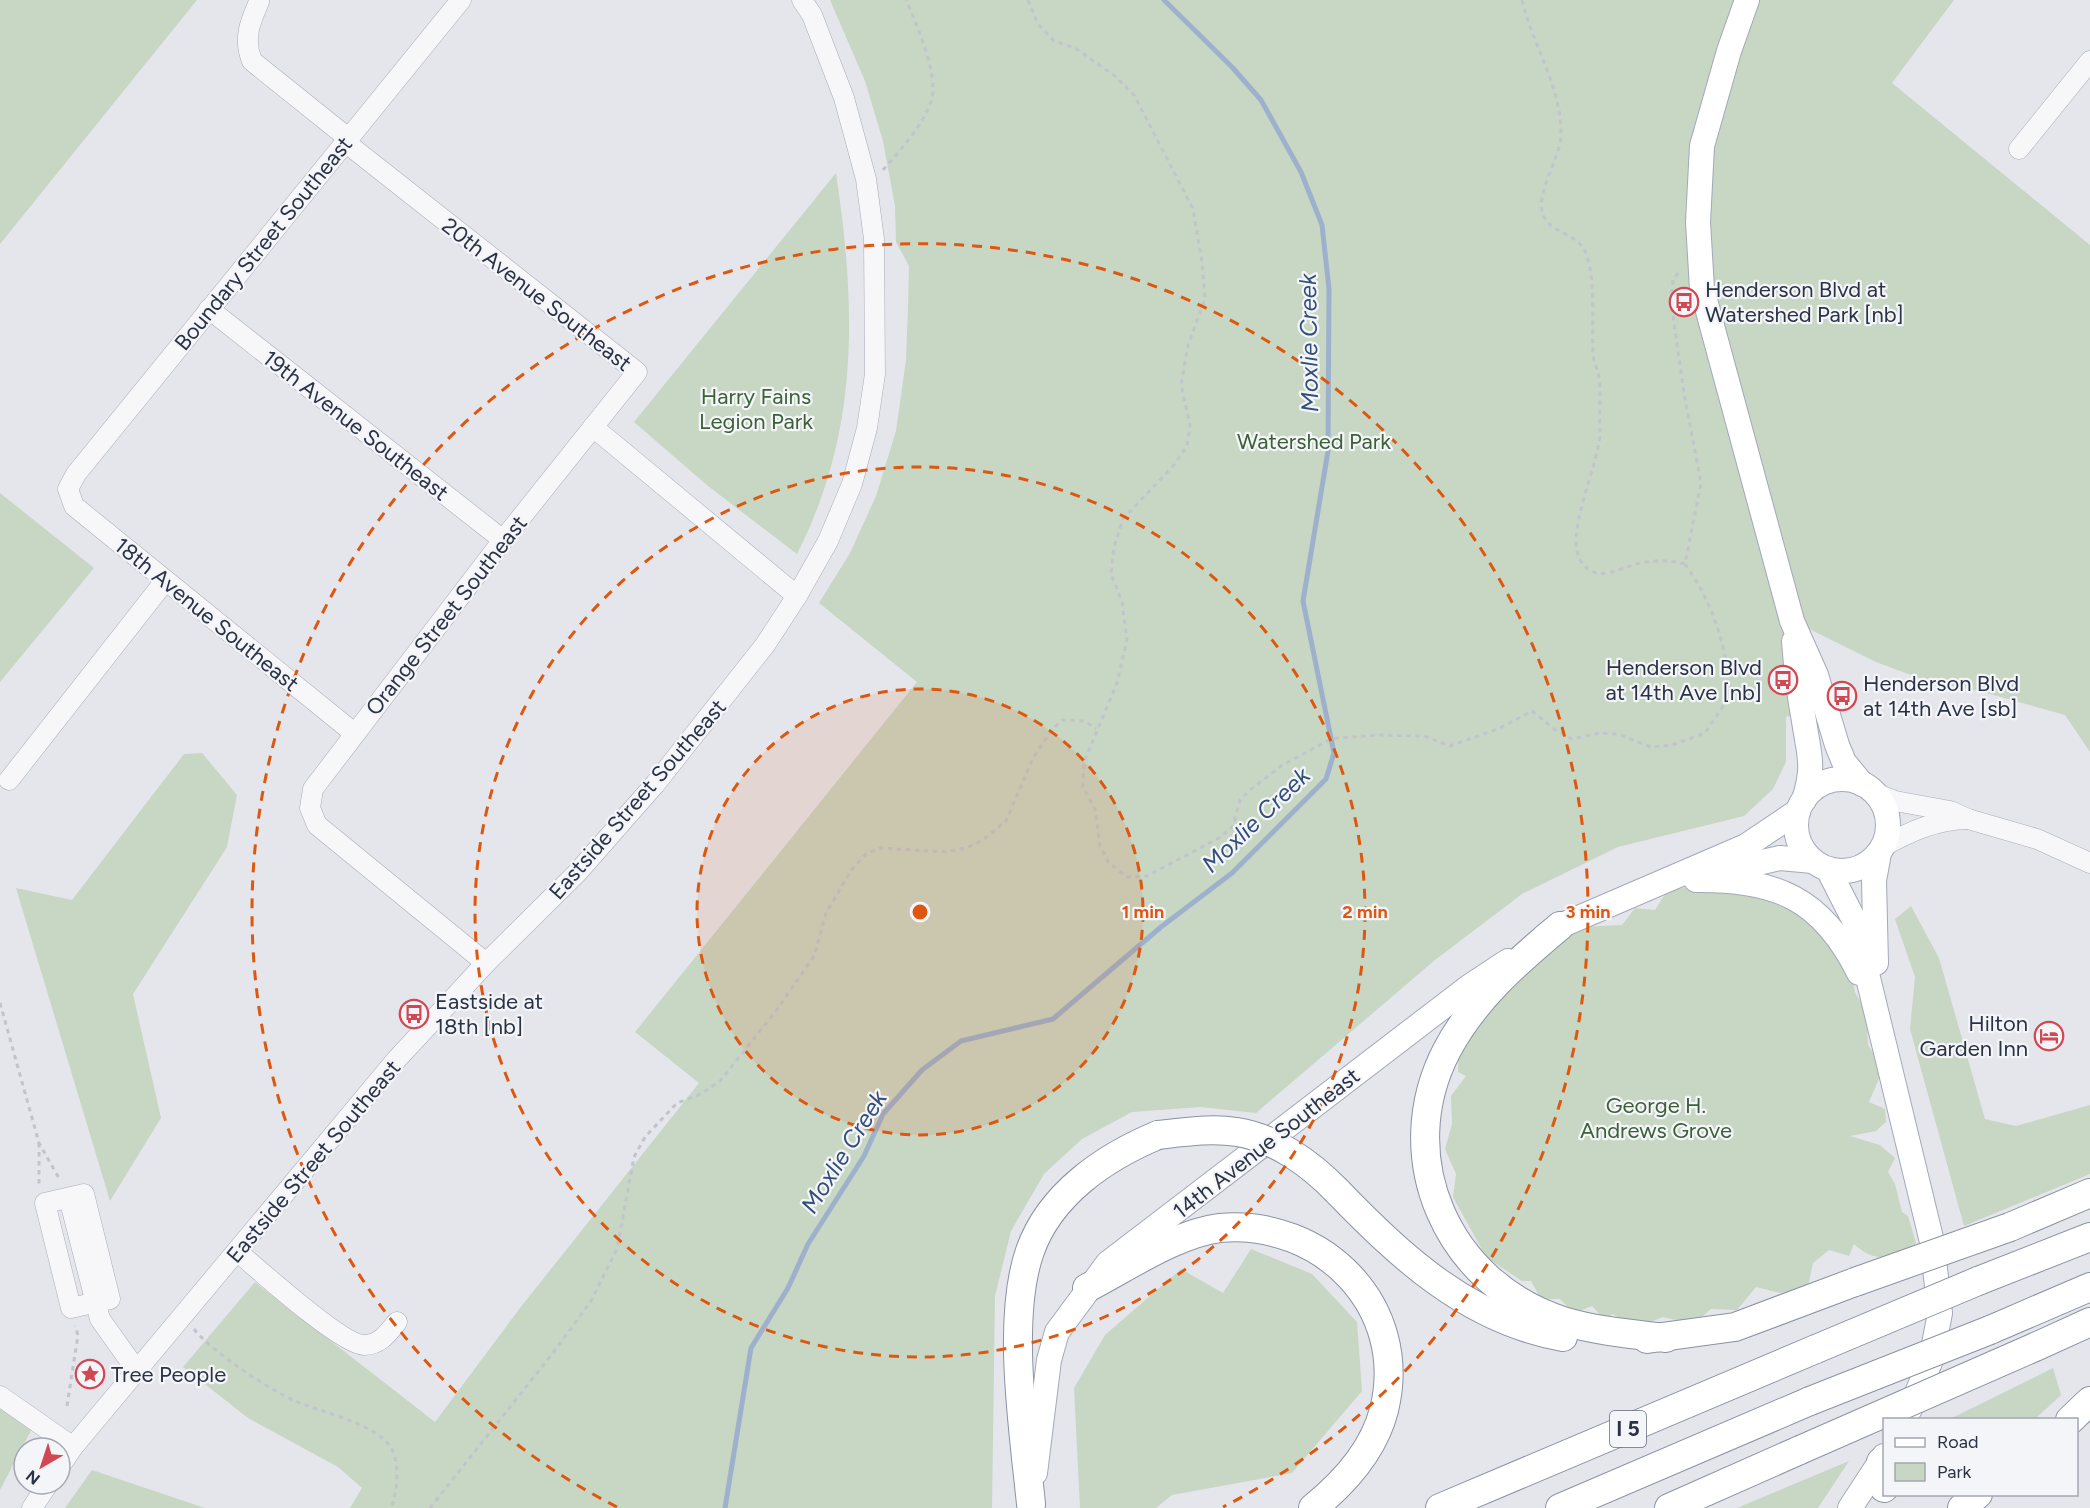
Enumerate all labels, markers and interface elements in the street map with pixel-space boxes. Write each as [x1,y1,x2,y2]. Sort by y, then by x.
street label: Boundary Street Southeast [169,131,358,356]
street label: 20th Avenue Southeast [436,212,637,377]
water label: Moxlie Creek [1293,272,1324,413]
place label: Henderson Blvd at Watershed Park [nb] [1705,276,1904,328]
bus stop icon: Henderson Blvd at Watershed Park [nb] [1668,286,1700,318]
street label: 19th Avenue Southeast [257,344,454,506]
park label: Harry Fains Legion Park [699,383,813,435]
park label: Watershed Park [1237,428,1391,455]
street label: Orange Street Southeast [360,510,533,721]
street label: 18th Avenue Southeast [109,532,304,697]
place label: Henderson Blvd at 14th Ave [nb] [1606,654,1762,706]
bus stop icon: Henderson Blvd at 14th Ave [nb] [1767,664,1799,696]
place label: Henderson Blvd at 14th Ave [sb] [1863,670,2019,722]
bus stop icon: Henderson Blvd at 14th Ave [sb] [1826,680,1858,712]
street label: Eastside Street Southeast [543,694,732,905]
water label: Moxlie Creek [1196,760,1317,878]
text: 1 min [1122,901,1164,923]
text: 2 min [1342,901,1388,923]
text: 3 min [1566,901,1610,923]
centre of rings [910,902,930,922]
place label: Eastside at 18th [nb] [435,988,543,1040]
bus stop icon: Eastside at 18th [nb] [398,998,430,1030]
place label: Hilton Garden Inn [1919,1010,2028,1062]
hotel icon: Hilton Garden Inn [2033,1020,2065,1052]
street label: Eastside Street Southeast [221,1054,406,1268]
street label: 14th Avenue Southeast [1168,1062,1365,1225]
water label: Moxlie Creek [794,1084,893,1218]
park label: George H. Andrews Grove [1580,1092,1732,1144]
place icon: Tree People [74,1358,106,1390]
place label: Tree People [111,1361,226,1388]
road number: I 5 [1610,1411,1646,1447]
legend [1883,1418,2078,1496]
text: Road [1937,1431,1978,1453]
north arrow [12,1436,72,1496]
text: Park [1937,1461,1972,1483]
text: N [22,1466,44,1489]

